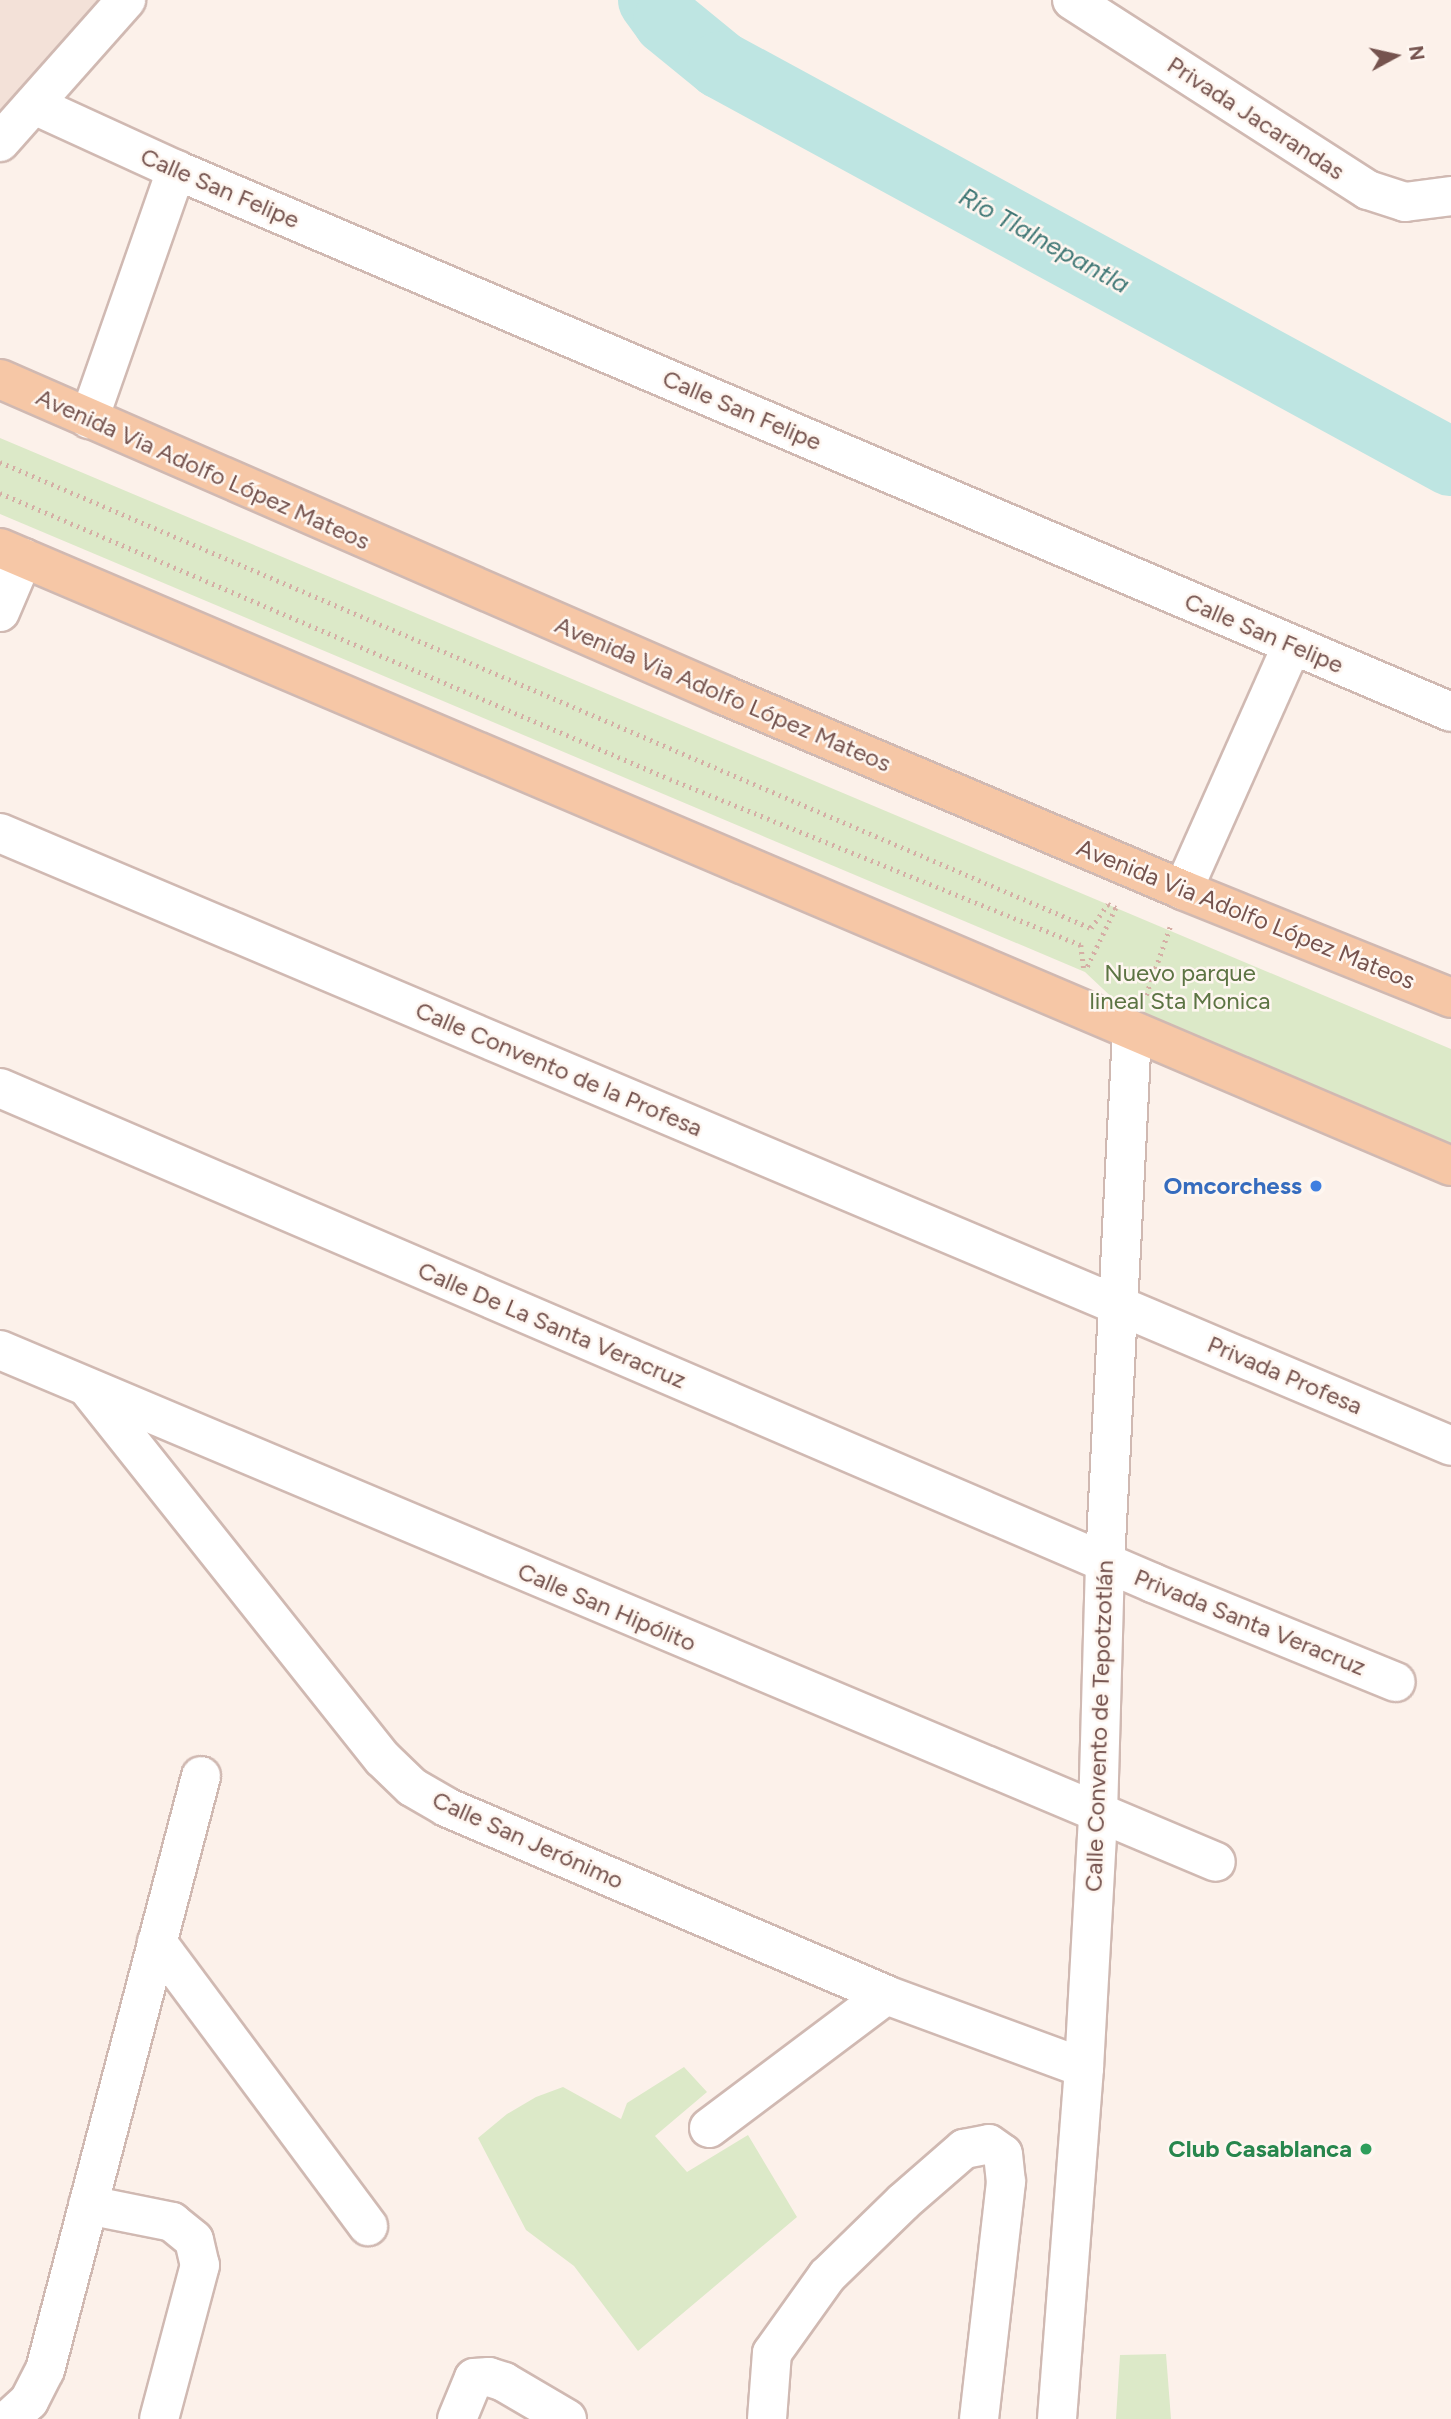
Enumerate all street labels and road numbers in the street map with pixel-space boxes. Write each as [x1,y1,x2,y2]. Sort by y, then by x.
street label: Privada Jacarandas [1162,50,1350,186]
street label: Calle San Felipe [136,142,304,234]
street label: Calle San Felipe [658,364,826,456]
street label: Avenida Via Adolfo López Mateos [32,382,374,556]
street label: Calle San Felipe [1180,587,1348,679]
street label: Avenida Via Adolfo López Mateos [551,610,895,778]
street label: Avenida Via Adolfo López Mateos [1073,833,1419,995]
street label: Calle Convento de la Profesa [411,995,707,1143]
street label: Calle De La Santa Veracruz [414,1255,690,1395]
street label: Privada Profesa [1203,1329,1367,1421]
street label: Calle San Hipólito [514,1556,700,1658]
street label: Calle Convento de Tepotzotlán [1079,1560,1119,1892]
street label: Privada Santa Veracruz [1130,1562,1370,1682]
street label: Calle San Jerónimo [428,1785,628,1895]

